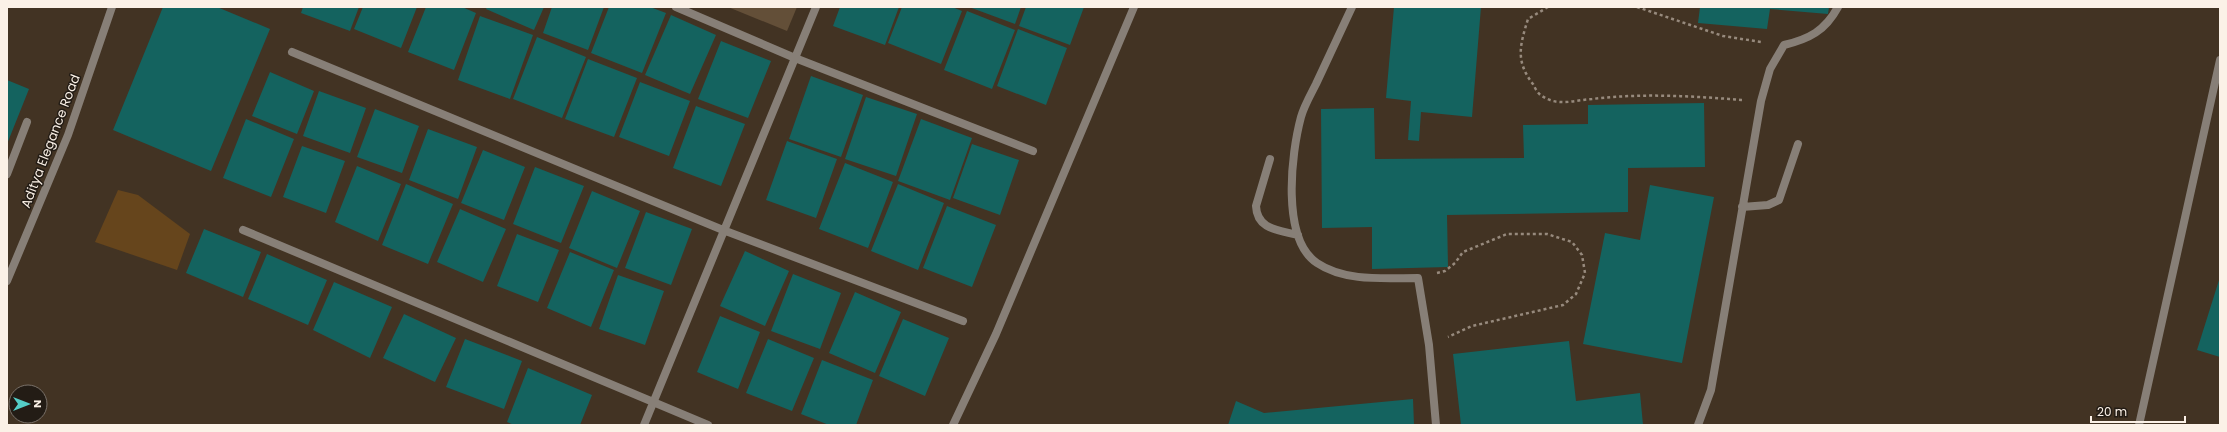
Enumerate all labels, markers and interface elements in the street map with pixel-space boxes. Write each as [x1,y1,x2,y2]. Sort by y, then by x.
street label: Aditya Elegance Road [16,71,85,211]
north arrow [8,384,48,424]
scale bar [2091,398,2185,424]
text: N [30,400,46,408]
text: 20 m [2097,403,2127,420]

